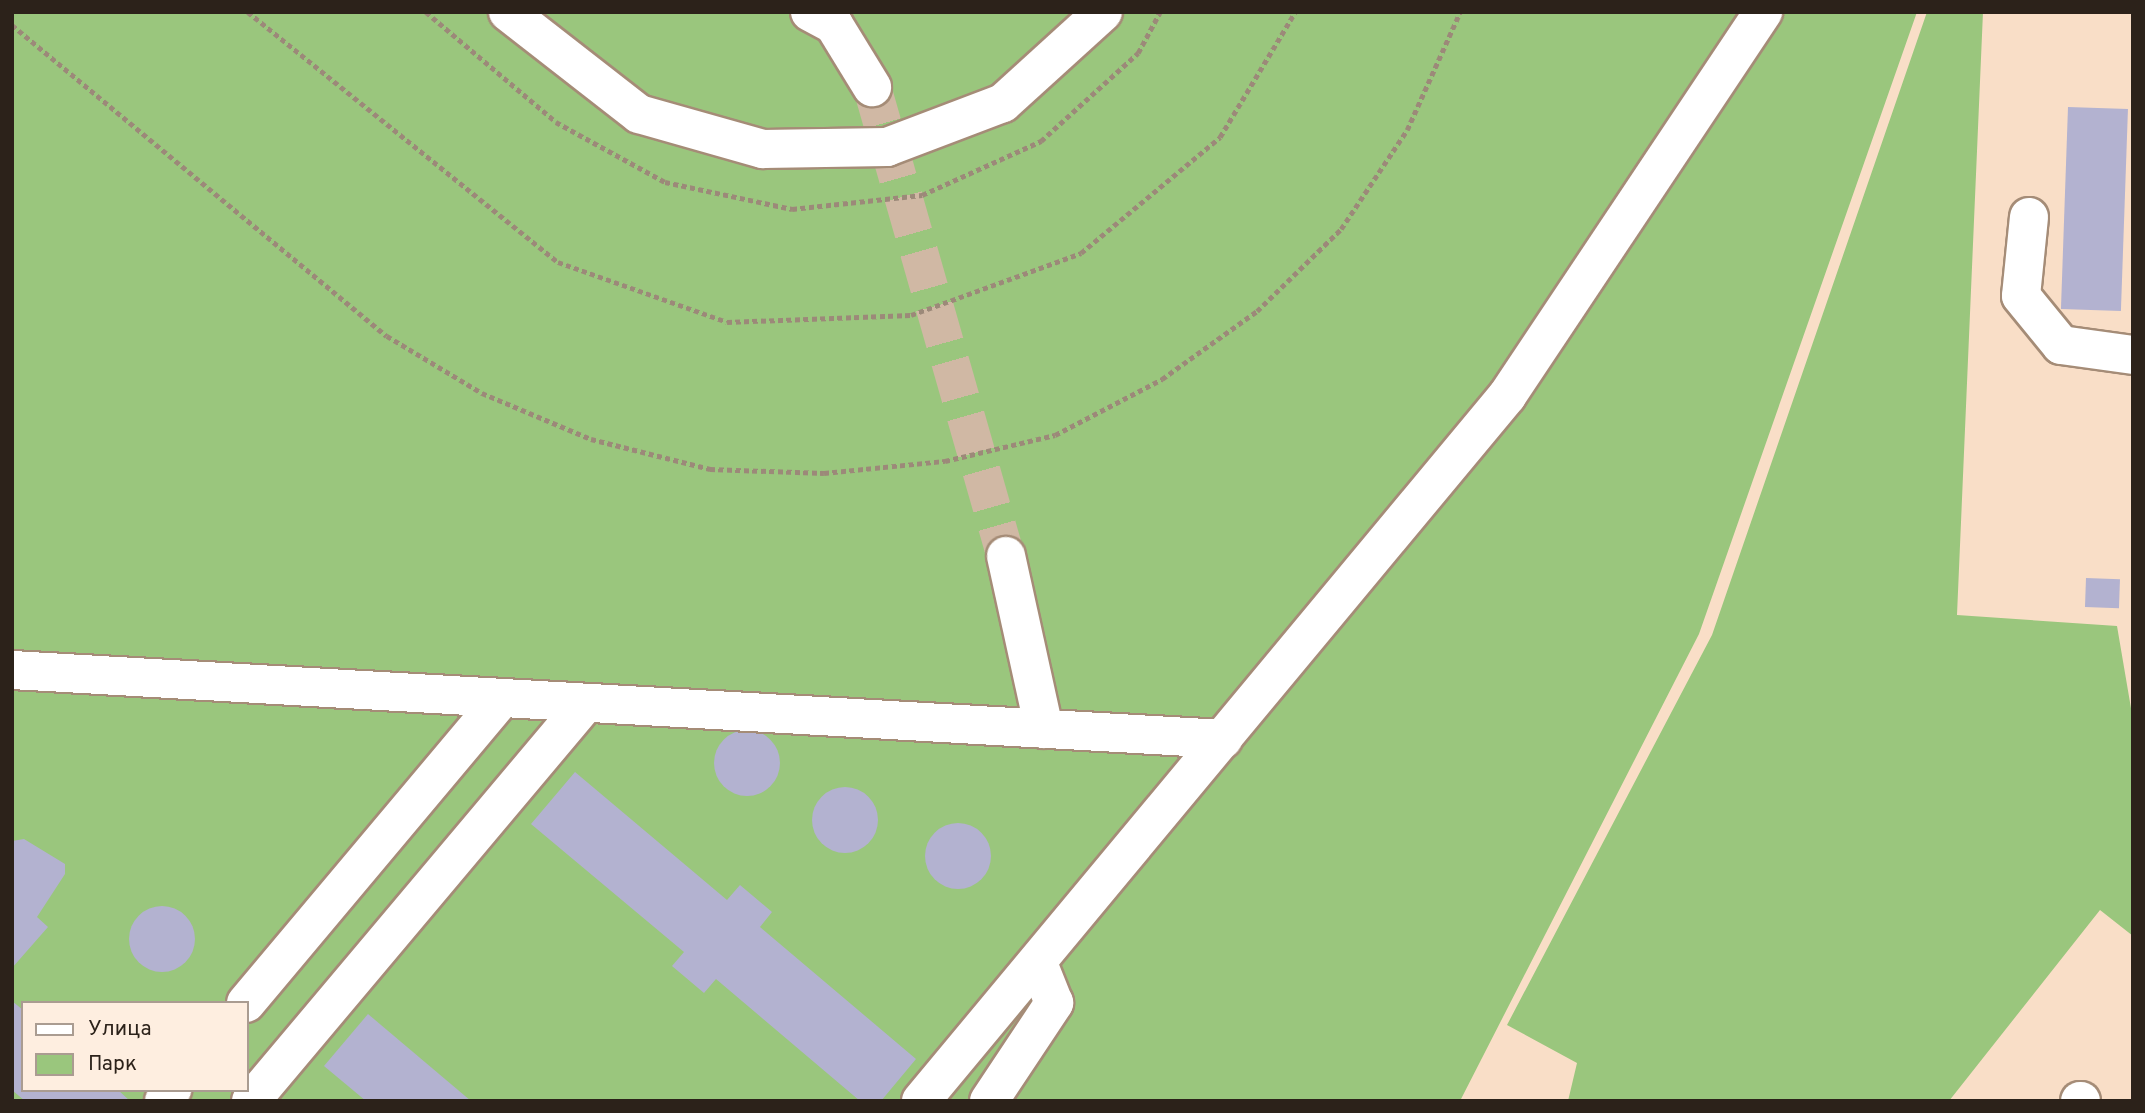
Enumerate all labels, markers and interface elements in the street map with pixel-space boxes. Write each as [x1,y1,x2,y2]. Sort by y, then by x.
legend [21,1001,248,1092]
text: Улица [88,1016,152,1043]
text: Парк [88,1051,137,1078]

